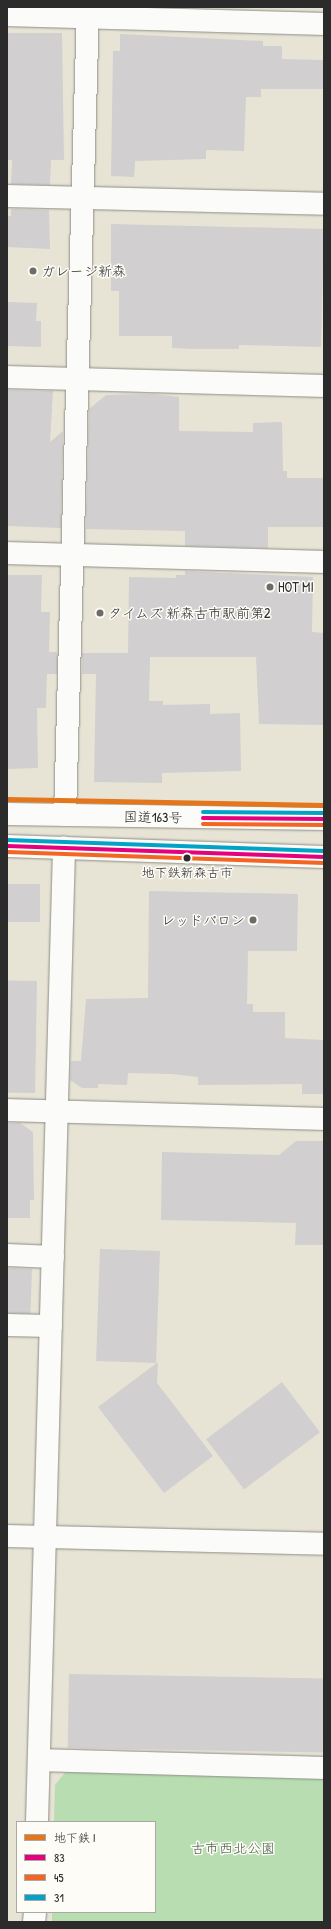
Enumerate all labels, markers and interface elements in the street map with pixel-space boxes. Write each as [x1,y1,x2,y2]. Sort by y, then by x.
place label: ガレージ新森 [41,263,126,279]
marker: ガレージ新森 [28,266,38,276]
place label: HOT MI [278,579,314,595]
marker: HOT MI [265,582,275,592]
place label: タイムズ 新森古市駅前第2 [108,605,272,621]
marker: タイムズ 新森古市駅前第2 [95,608,105,618]
street label: 国道163号 [123,808,183,826]
marker: 地下鉄新森古市 [182,853,192,863]
place label: 地下鉄新森古市 [142,864,232,880]
place label: レッドバロン [161,912,245,928]
marker: レッドバロン [248,915,258,925]
legend [16,1821,156,1913]
text: 地下鉄 I [54,1829,96,1846]
park label: 古市西北公園 [191,1840,275,1856]
text: 83 [54,1849,65,1866]
text: 45 [54,1869,64,1886]
text: 31 [54,1889,64,1906]

